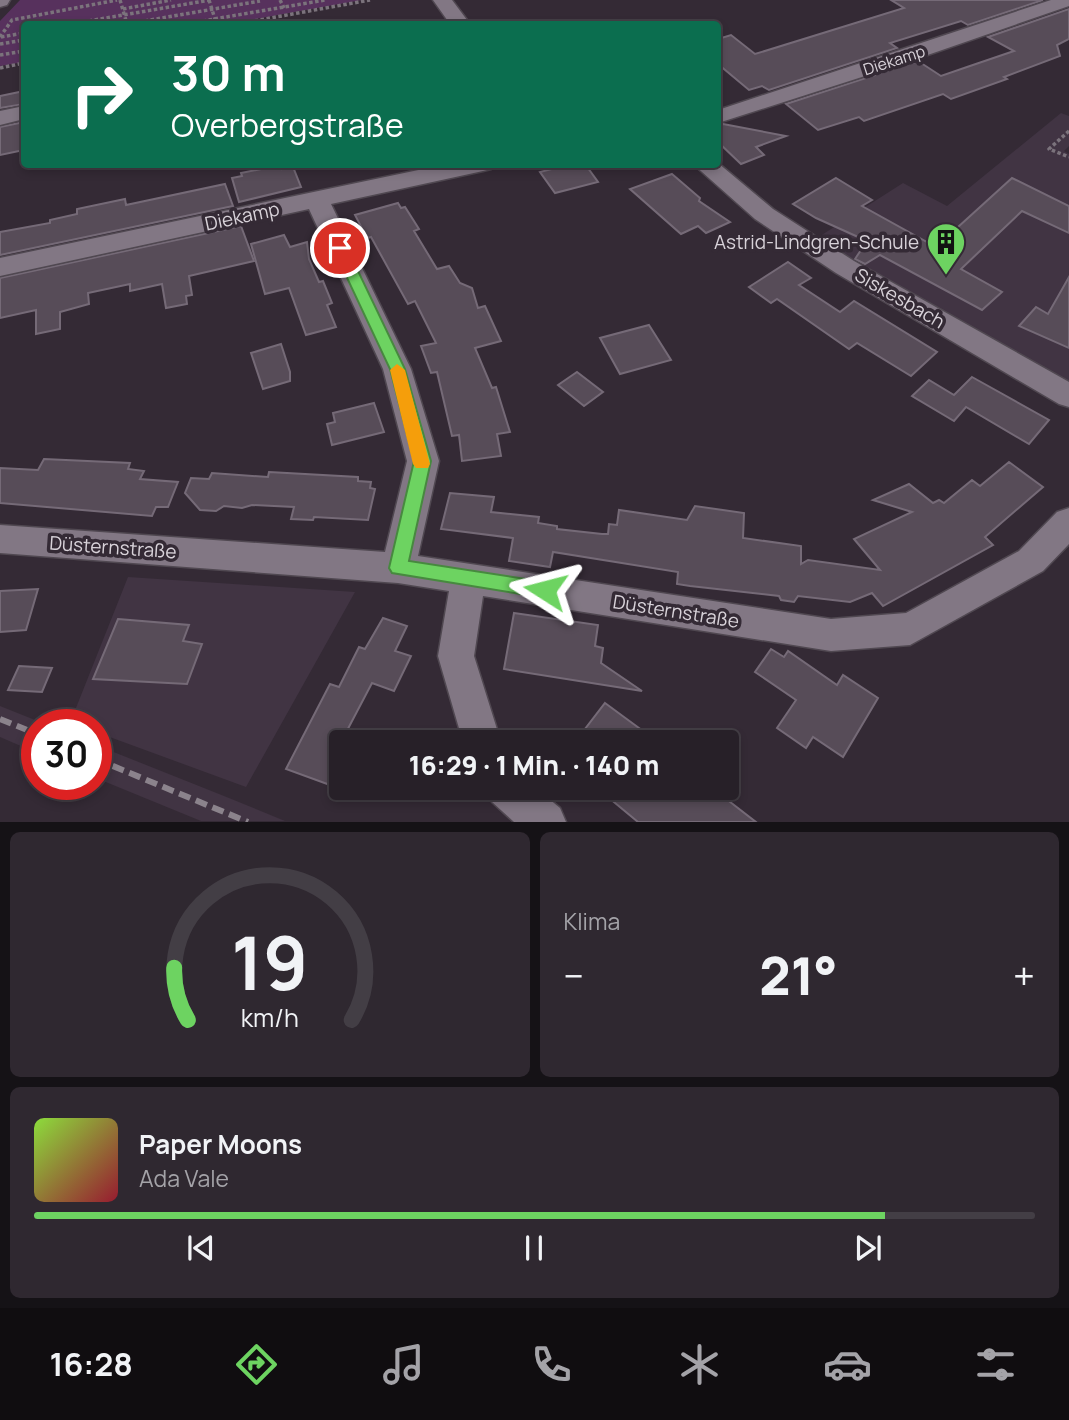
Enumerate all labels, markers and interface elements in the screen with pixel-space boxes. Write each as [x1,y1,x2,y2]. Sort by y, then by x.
text: 30 m [171,39,286,106]
street label: Diekamp [860,40,928,80]
icon: right [56,49,147,140]
text: Overbergstraße [171,103,404,147]
street label: Diekamp [202,195,282,237]
pin [310,218,370,278]
building icon: Astrid-Lindgren-Schule [925,221,967,276]
icon: arrive [321,229,359,267]
place label: Astrid-Lindgren-Schule [714,229,919,255]
street label: Siskesbach [850,262,950,334]
street label: Düsternstraße [48,530,178,564]
position arrow [508,553,582,627]
street label: Düsternstraße [611,588,741,634]
speed limit sign: 30 [21,709,112,800]
text: 16:29 · 1 Min. · 140 m [409,747,659,783]
text: Klima [564,905,620,937]
text: 19 [231,913,308,1013]
text: 21° [759,940,838,1011]
text: − [564,949,584,1001]
text: + [1013,949,1035,1001]
text: km/h [241,1000,299,1035]
text: Paper Moons [139,1126,302,1162]
text: Ada Vale [139,1162,229,1194]
icon: previous [182,1229,220,1267]
icon: pause [515,1229,553,1267]
icon: next [849,1229,887,1267]
icon: directions [232,1340,281,1389]
icon: music [379,1340,428,1389]
icon: phone [527,1340,576,1389]
icon: climate [675,1340,724,1389]
icon: car [823,1340,872,1389]
icon: filters [971,1340,1020,1389]
text: 16:28 [49,1342,133,1386]

